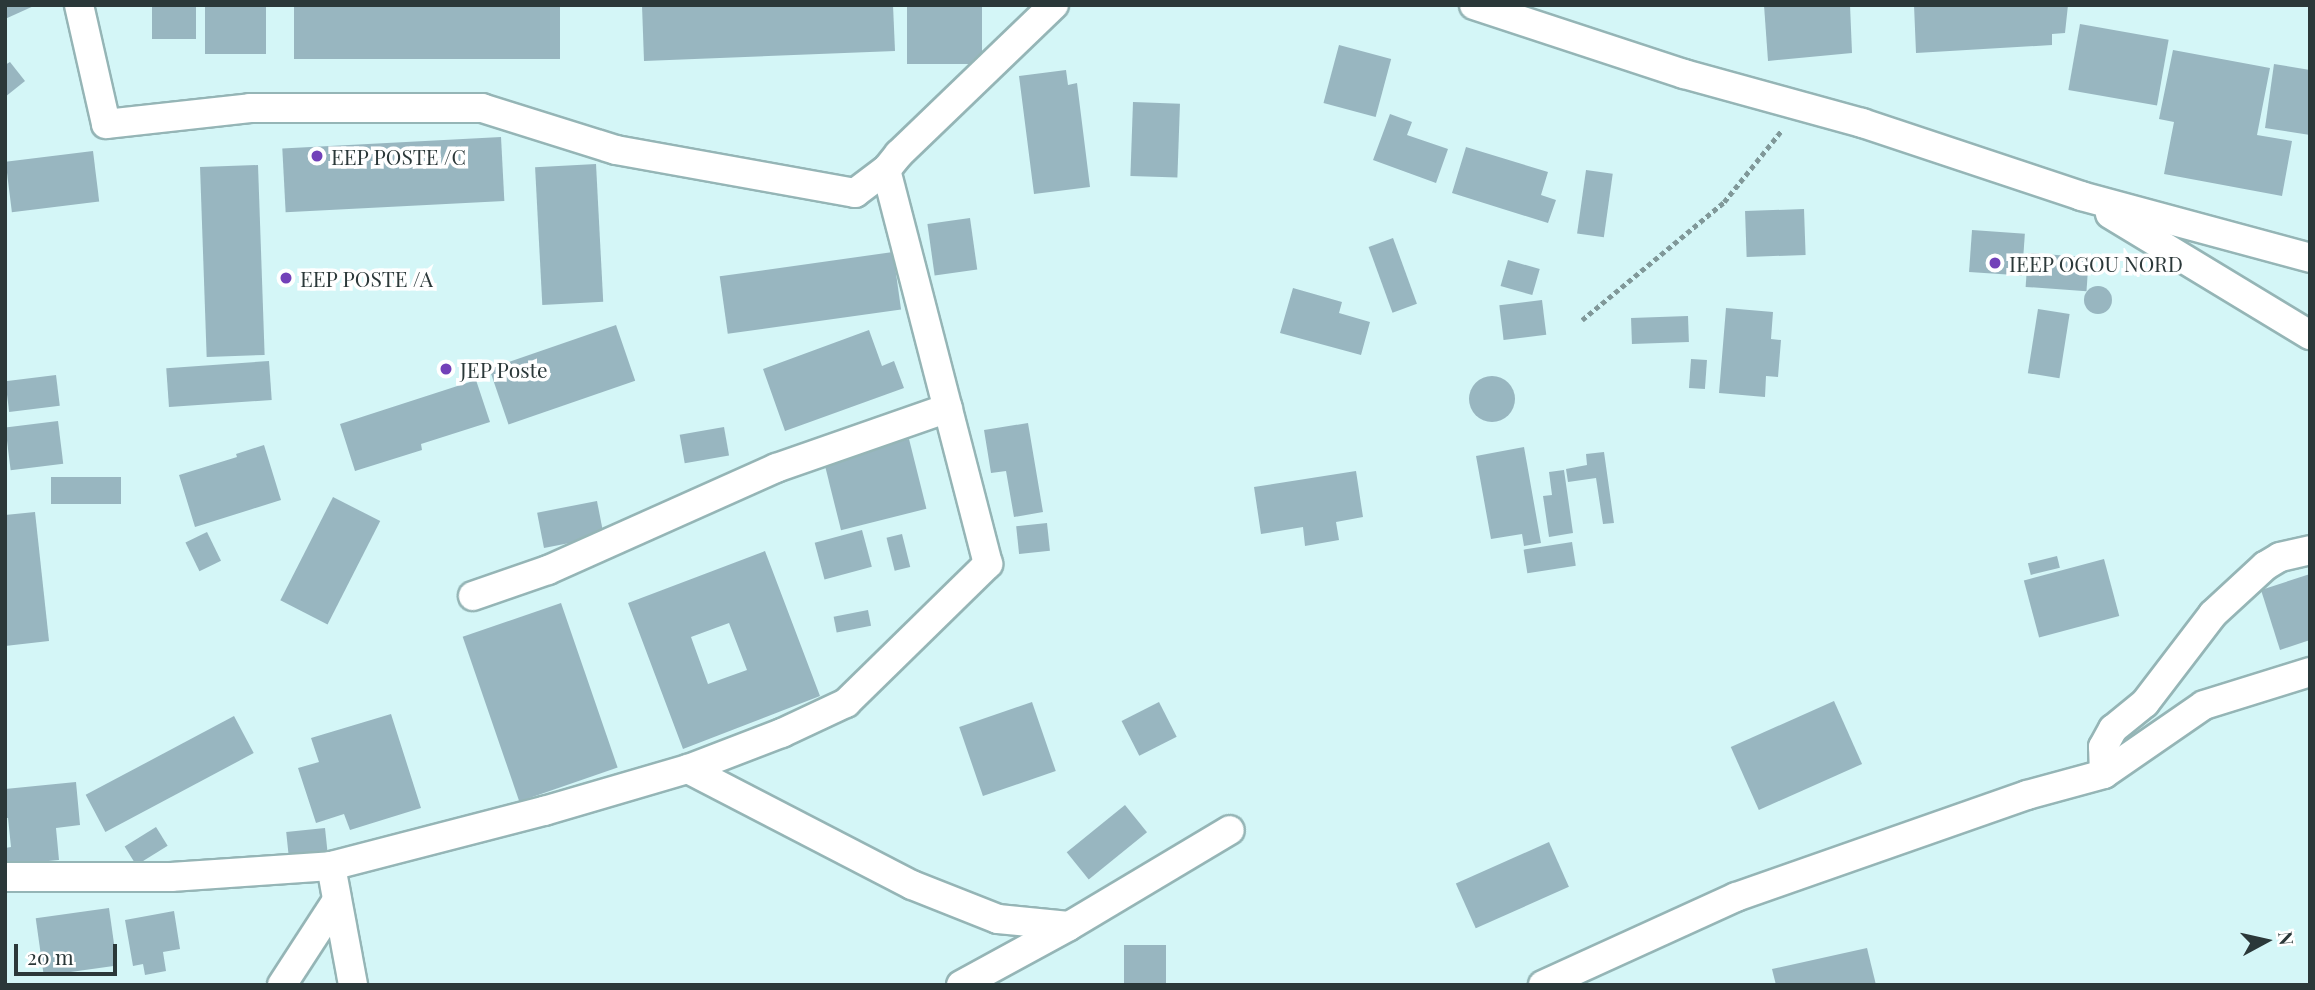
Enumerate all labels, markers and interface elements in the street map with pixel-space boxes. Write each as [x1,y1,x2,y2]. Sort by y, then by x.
place label: EEP POSTE /C [331,143,467,169]
marker: EEP POSTE /C [309,148,325,164]
place label: IEEP OGOU NORD [2009,250,2183,276]
marker: IEEP OGOU NORD [1987,255,2003,271]
place label: EEP POSTE /A [300,265,434,291]
marker: EEP POSTE /A [278,270,294,286]
place label: JEP Poste [460,356,548,382]
marker: JEP Poste [438,361,454,377]
north arrow [2231,906,2301,976]
text: N [2273,929,2301,947]
scale bar [18,930,121,974]
text: 20 m [27,942,74,970]

